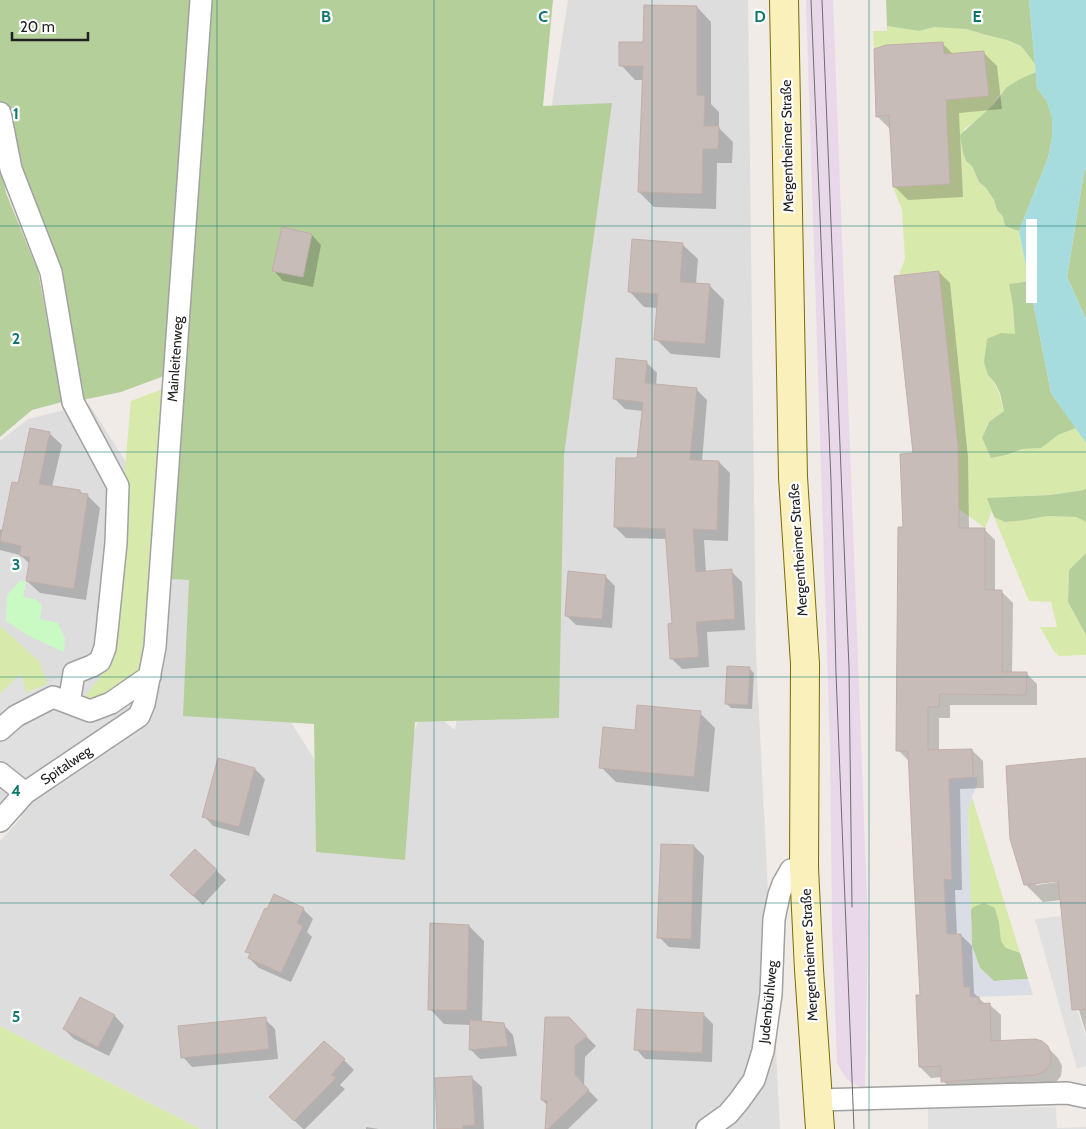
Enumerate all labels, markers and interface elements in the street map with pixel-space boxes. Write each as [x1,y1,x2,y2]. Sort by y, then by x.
text: B [321,7,331,26]
text: C [538,7,548,26]
text: D [754,7,766,26]
text: E [972,7,982,26]
scale bar [12,10,89,42]
text: 20 m [20,18,55,36]
street label: Mergentheimer Straße [777,79,797,213]
text: 1 [13,104,19,123]
street label: Mainleitenweg [163,314,187,402]
text: 2 [12,329,20,348]
street label: Mergentheimer Straße [784,483,812,617]
text: 3 [12,555,20,574]
street label: Spitalweg [37,741,96,789]
text: 4 [11,781,21,800]
street label: Mergentheimer Straße [797,888,821,1022]
street label: Judenbühlweg [755,958,781,1046]
text: 5 [12,1007,20,1026]

